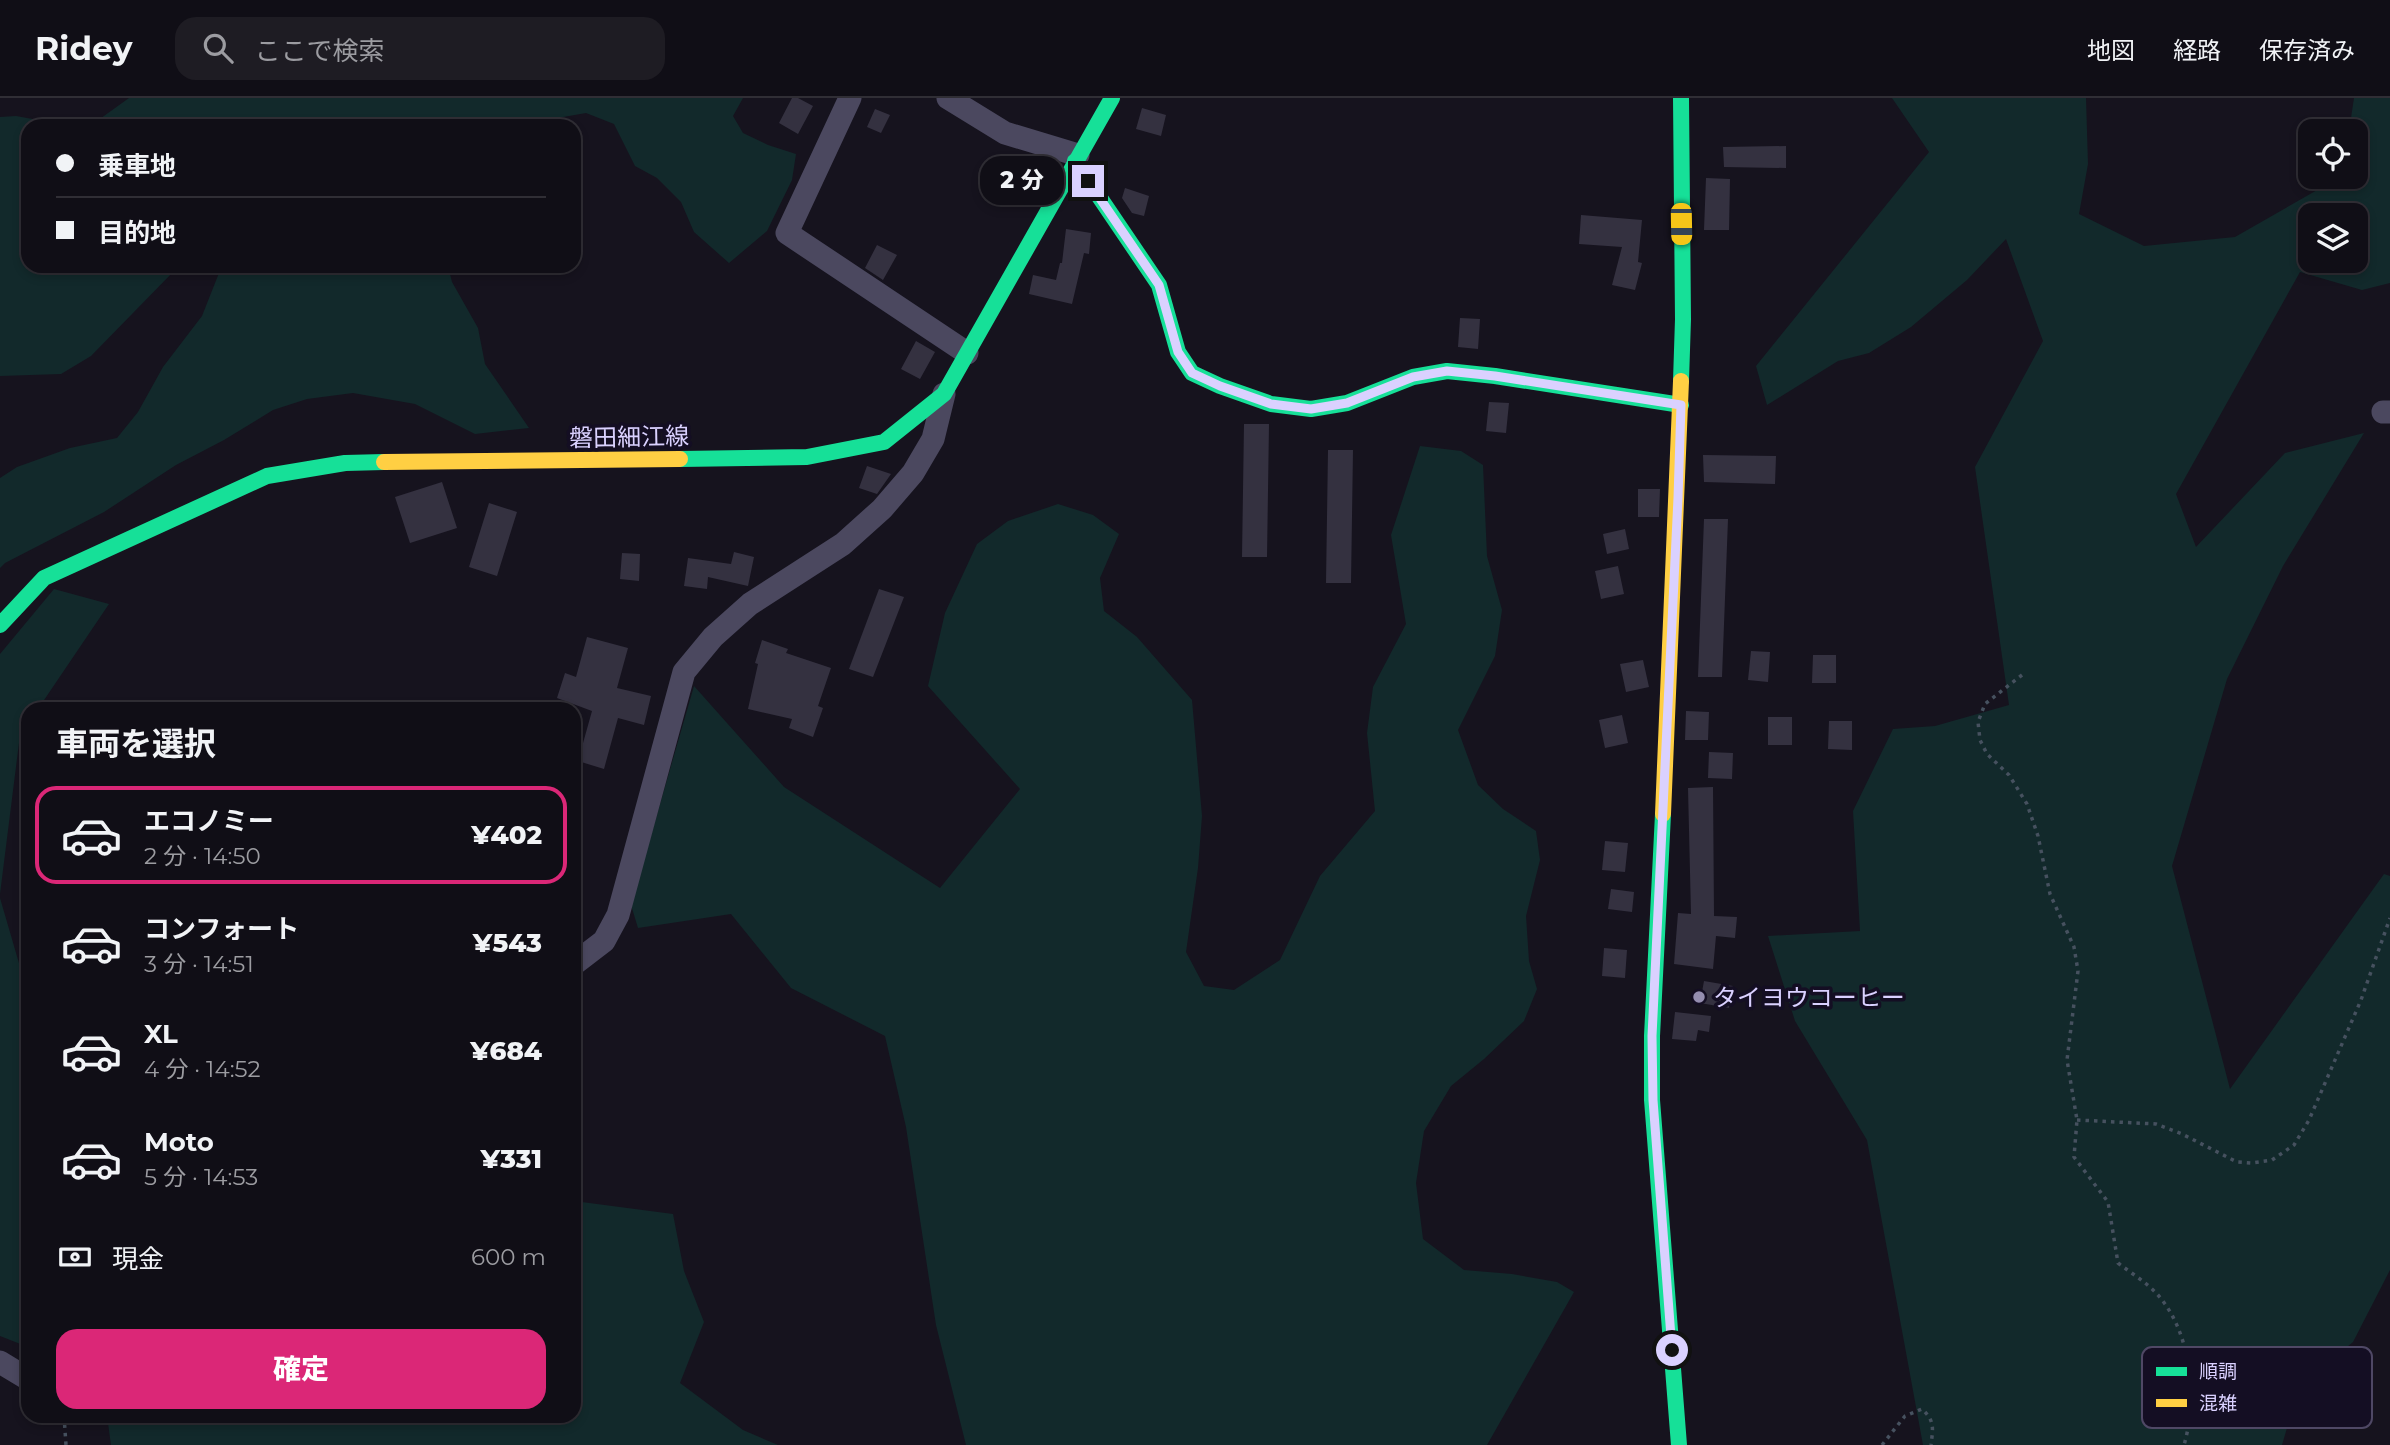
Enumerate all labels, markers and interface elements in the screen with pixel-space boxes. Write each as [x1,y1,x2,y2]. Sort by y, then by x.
search box [175,17,665,80]
text: Ridey [35,28,133,68]
icon: search [199,29,237,67]
text: ここで検索 [255,35,385,67]
text: 地図 [2087,36,2135,65]
text: 経路 [2173,36,2221,65]
text: 保存済み [2259,36,2355,65]
map controls [2298,119,2368,273]
button: locate [2298,119,2368,189]
text: 乗車地 [98,150,176,182]
callout: 2 分 [979,156,1064,206]
route end [1072,165,1104,197]
text: 2 分 [1000,166,1044,194]
car [1671,203,1692,245]
button: layers [2298,203,2368,273]
text: 目的地 [98,217,176,249]
street label: 磐田細江線 [569,421,689,453]
text: 車両を選択 [56,724,216,763]
icon: car [60,804,123,867]
text: エコノミー [144,805,274,837]
text: ¥402 [471,819,542,851]
text: 2 分 · 14:50 [144,842,261,870]
icon: car [60,912,123,975]
text: コンフォート [144,913,299,945]
text: ¥543 [473,927,542,959]
text: 3 分 · 14:51 [144,950,254,978]
place label: タイヨウコーヒー [1713,983,1905,1012]
marker: タイヨウコーヒー [1691,989,1707,1005]
text: XL [144,1018,178,1050]
icon: car [60,1020,123,1083]
text: ¥684 [470,1035,542,1067]
text: 4 分 · 14:52 [144,1055,261,1083]
text: Moto [144,1126,214,1158]
icon: car [60,1128,123,1191]
text: ¥331 [480,1143,542,1175]
text: 5 分 · 14:53 [144,1163,258,1191]
icon: cash [56,1238,94,1276]
text: 現金 [112,1243,164,1275]
text: 600 m [471,1243,546,1271]
button: 確定 [56,1329,546,1409]
route start [1656,1334,1688,1366]
legend [2142,1347,2372,1428]
text: 順調 [2199,1360,2237,1383]
text: 混雑 [2199,1392,2237,1415]

